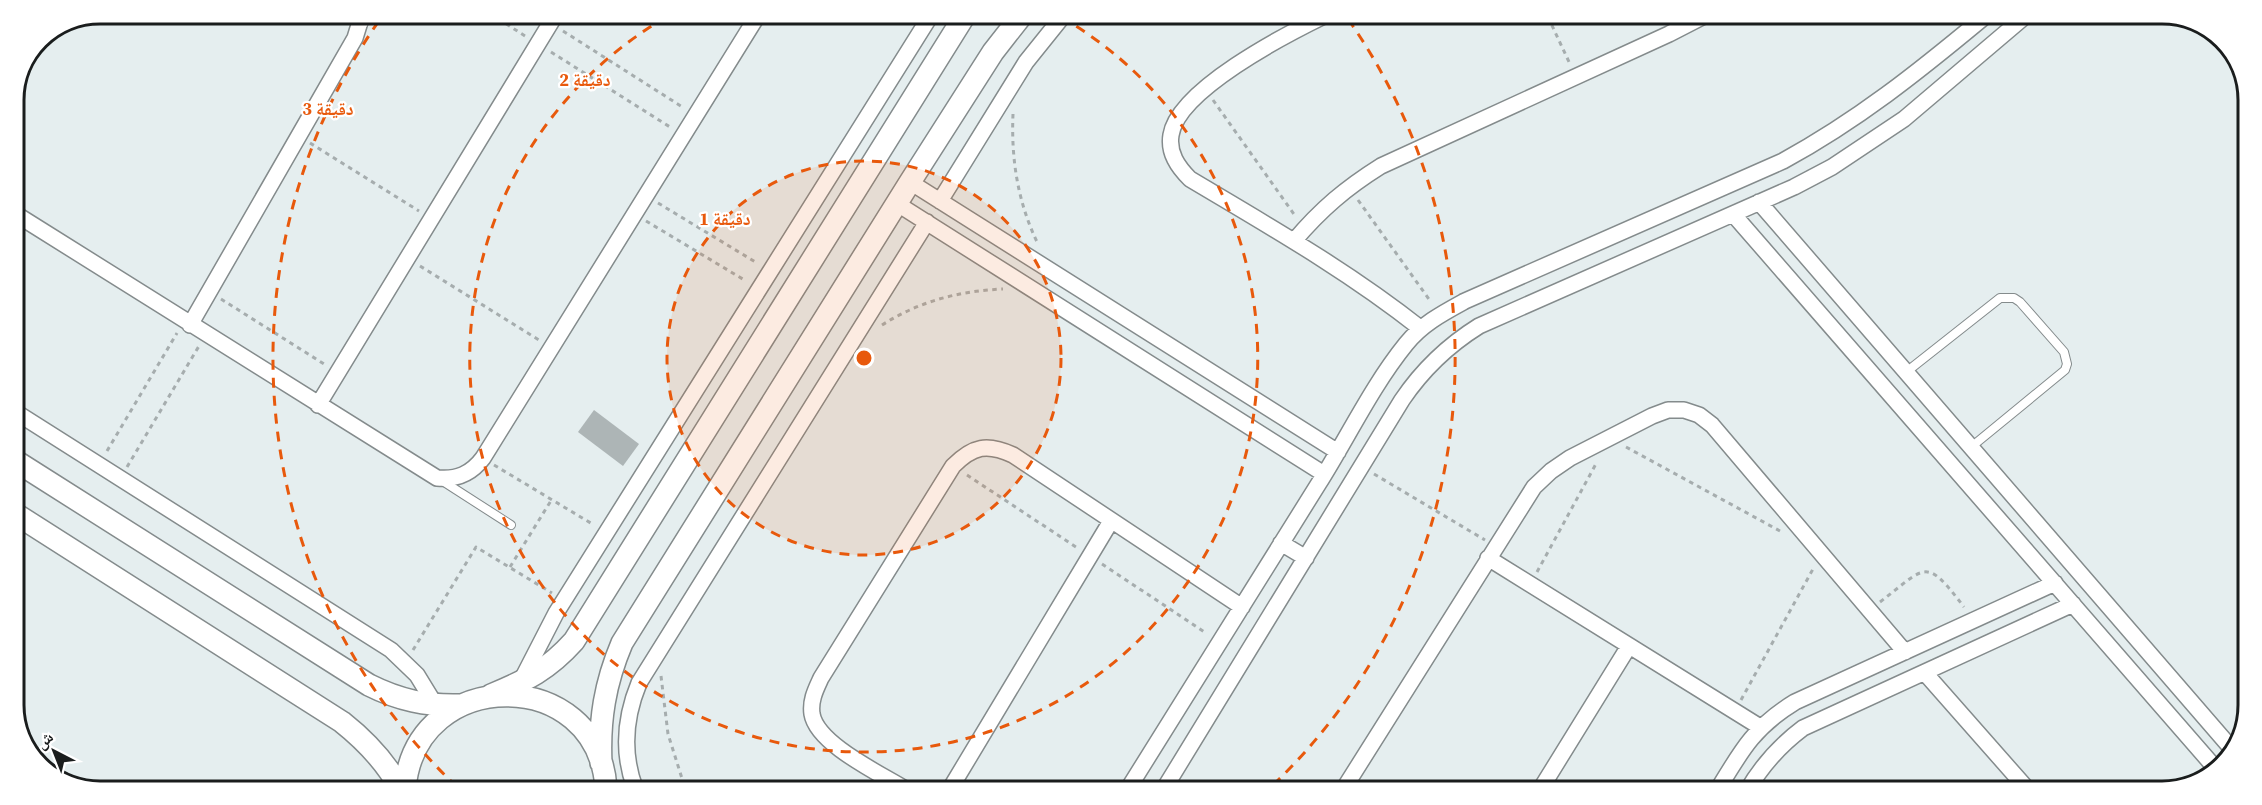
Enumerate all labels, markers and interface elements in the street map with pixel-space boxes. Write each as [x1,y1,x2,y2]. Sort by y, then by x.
text: 2 دقيقة [559,67,611,92]
text: 3 دقيقة [302,96,354,121]
text: 1 دقيقة [699,206,751,231]
centre of rings [854,348,874,368]
north arrow [24,721,84,781]
text: ش [30,726,58,754]

